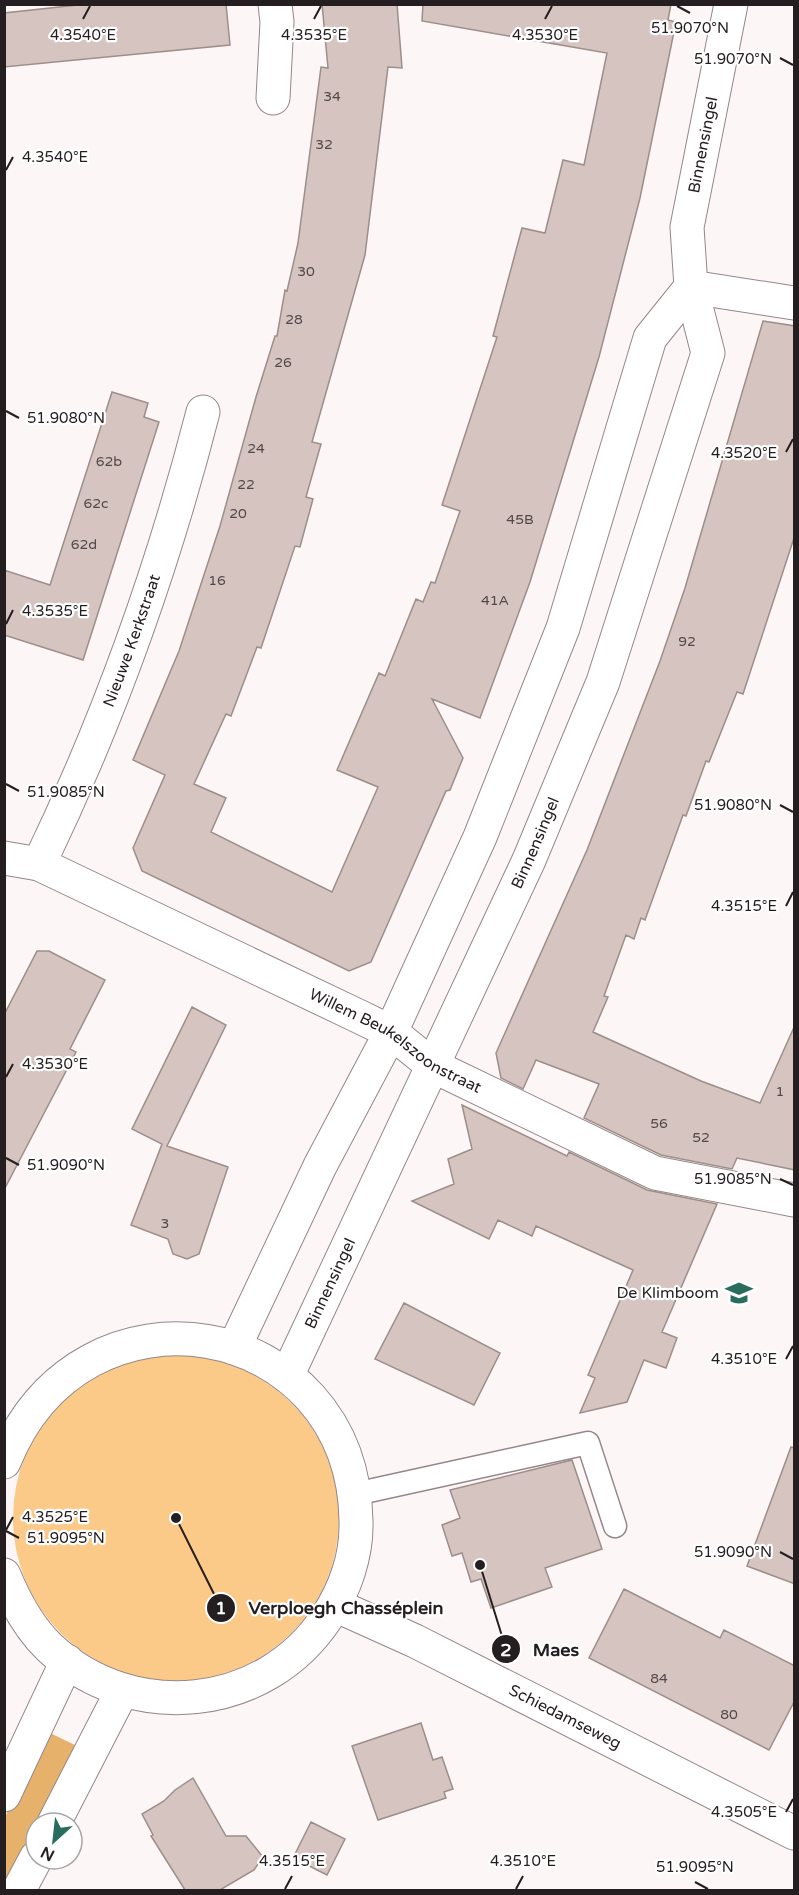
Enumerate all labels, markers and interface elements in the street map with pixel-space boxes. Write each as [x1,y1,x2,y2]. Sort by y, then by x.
text: 51.9070°N [651,19,729,37]
text: 4.3540°E [50,26,116,44]
text: 4.3535°E [281,26,347,44]
text: 4.3530°E [512,26,578,44]
text: 51.9070°N [694,50,772,68]
house number: 34 [323,88,341,105]
street label: Binnensingel [684,95,722,195]
house number: 32 [315,136,333,153]
text: 4.3540°E [22,148,88,166]
house number: 30 [297,263,315,280]
house number: 28 [285,311,303,328]
house number: 26 [274,354,292,371]
text: 51.9080°N [27,409,105,427]
house number: 24 [247,440,265,457]
text: 4.3520°E [711,444,777,462]
house number: 62b [96,453,122,470]
house number: 22 [237,476,255,493]
house number: 62c [83,495,109,512]
house number: 20 [229,505,247,522]
house number: 45B [506,511,534,528]
house number: 62d [71,536,97,553]
street label: Nieuwe Kerkstraat [99,572,165,710]
house number: 16 [208,572,226,589]
house number: 41A [481,592,509,609]
text: 4.3535°E [22,602,88,620]
house number: 92 [678,633,696,650]
text: 51.9085°N [27,783,105,801]
street label: Binnensingel [507,794,564,892]
text: 51.9080°N [694,796,772,814]
text: 4.3515°E [711,897,777,915]
street label: Willem Beukelszoonstraat [306,984,485,1098]
text: 4.3530°E [22,1055,88,1073]
house number: 1 [776,1083,784,1100]
house number: 56 [650,1115,668,1132]
house number: 52 [692,1129,710,1146]
text: 51.9090°N [27,1156,105,1174]
text: 51.9085°N [694,1170,772,1188]
house number: 3 [161,1215,169,1232]
street label: Binnensingel [300,1235,360,1332]
school or university icon: De Klimboom [724,1278,754,1308]
place label: De Klimboom [616,1283,719,1303]
text: 4.3510°E [711,1350,777,1368]
text: 4.3525°E [22,1508,88,1526]
text: 51.9095°N [27,1529,105,1547]
text: 51.9090°N [694,1543,772,1561]
callout: Verploegh Chasséplein [206,1590,455,1626]
text: 1 [215,1597,227,1619]
text: Verploegh Chasséplein [248,1597,444,1619]
callout: Maes [491,1631,591,1667]
text: 2 [500,1639,512,1661]
text: Maes [533,1639,580,1661]
house number: 84 [650,1670,668,1687]
street label: Schiedamseweg [506,1680,625,1754]
house number: 80 [720,1706,738,1723]
text: 4.3505°E [711,1803,777,1821]
north arrow [24,1811,84,1871]
text: N [37,1842,58,1865]
text: 4.3515°E [259,1852,325,1870]
text: 4.3510°E [490,1852,556,1870]
text: 51.9095°N [656,1858,734,1876]

